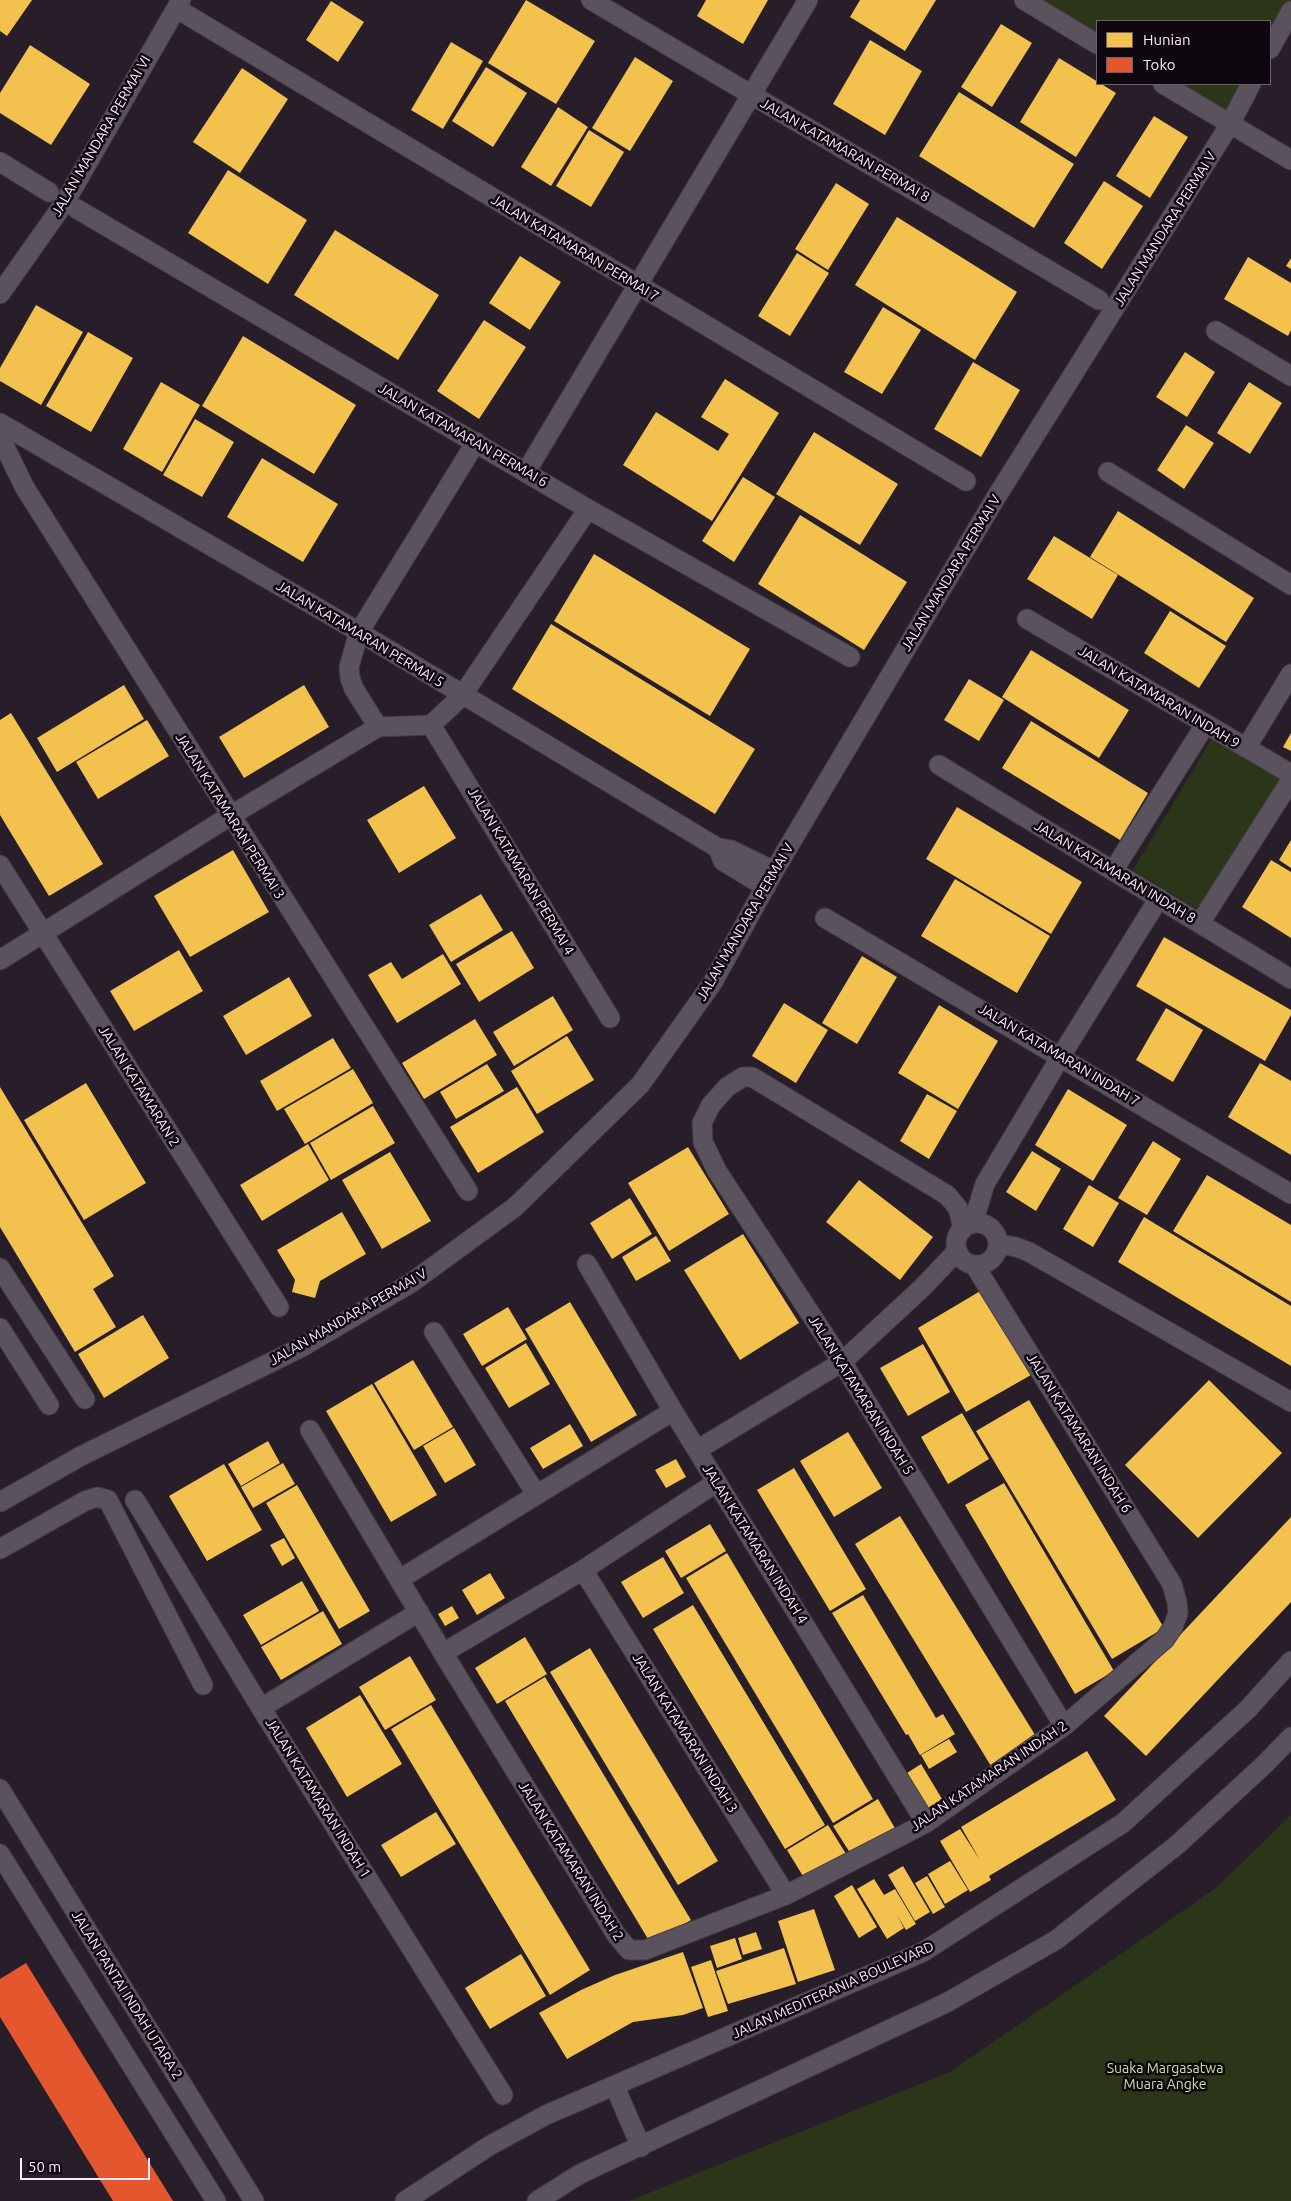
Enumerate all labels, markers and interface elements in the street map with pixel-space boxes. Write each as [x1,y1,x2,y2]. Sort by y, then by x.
legend [1096,20,1271,85]
text: Hunian [1143,31,1191,48]
street label: JALAN MANDARA PERMAI VI [48,53,154,219]
text: Toko [1143,56,1175,73]
street label: JALAN KATAMARAN PERMAI 8 [757,95,933,205]
street label: JALAN MANDARA PERMAI V [1110,149,1220,309]
street label: JALAN KATAMARAN PERMAI 7 [488,191,662,305]
street label: JALAN KATAMARAN PERMAI 6 [375,380,551,490]
street label: JALAN MANDARA PERMAI V [898,492,1004,654]
street label: JALAN KATAMARAN PERMAI 5 [273,577,447,691]
street label: JALAN KATAMARAN INDAH 9 [1075,642,1243,752]
street label: JALAN KATAMARAN PERMAI 3 [172,730,288,902]
street label: JALAN KATAMARAN PERMAI 4 [464,784,578,958]
street label: JALAN KATAMARAN INDAH 8 [1031,817,1199,927]
street label: JALAN MANDARA PERMAI V [693,840,797,1004]
street label: JALAN KATAMARAN INDAH 7 [975,1000,1143,1110]
street label: JALAN KATAMARAN 2 [95,1022,183,1150]
street label: JALAN MANDARA PERMAI V [266,1265,430,1369]
street label: JALAN KATAMARAN INDAH 5 [805,1312,917,1478]
street label: JALAN KATAMARAN INDAH 6 [1023,1350,1135,1516]
street label: JALAN KATAMARAN INDAH 4 [699,1461,811,1627]
street label: JALAN KATAMARAN INDAH 3 [629,1650,741,1816]
street label: JALAN KATAMARAN INDAH 1 [262,1715,374,1881]
street label: JALAN KATAMARAN INDAH 2 [908,1717,1070,1835]
street label: JALAN KATAMARAN INDAH 2 [515,1778,627,1944]
street label: JALAN PANTAI INDAH UTARA 2 [68,1907,186,2083]
street label: JALAN MEDITERANIA BOULEVARD [729,1938,937,2042]
park label: Suaka Margasatwa Muara Angke [1107,2060,1223,2092]
scale bar [22,2148,152,2180]
text: 50 m [28,2158,61,2175]

